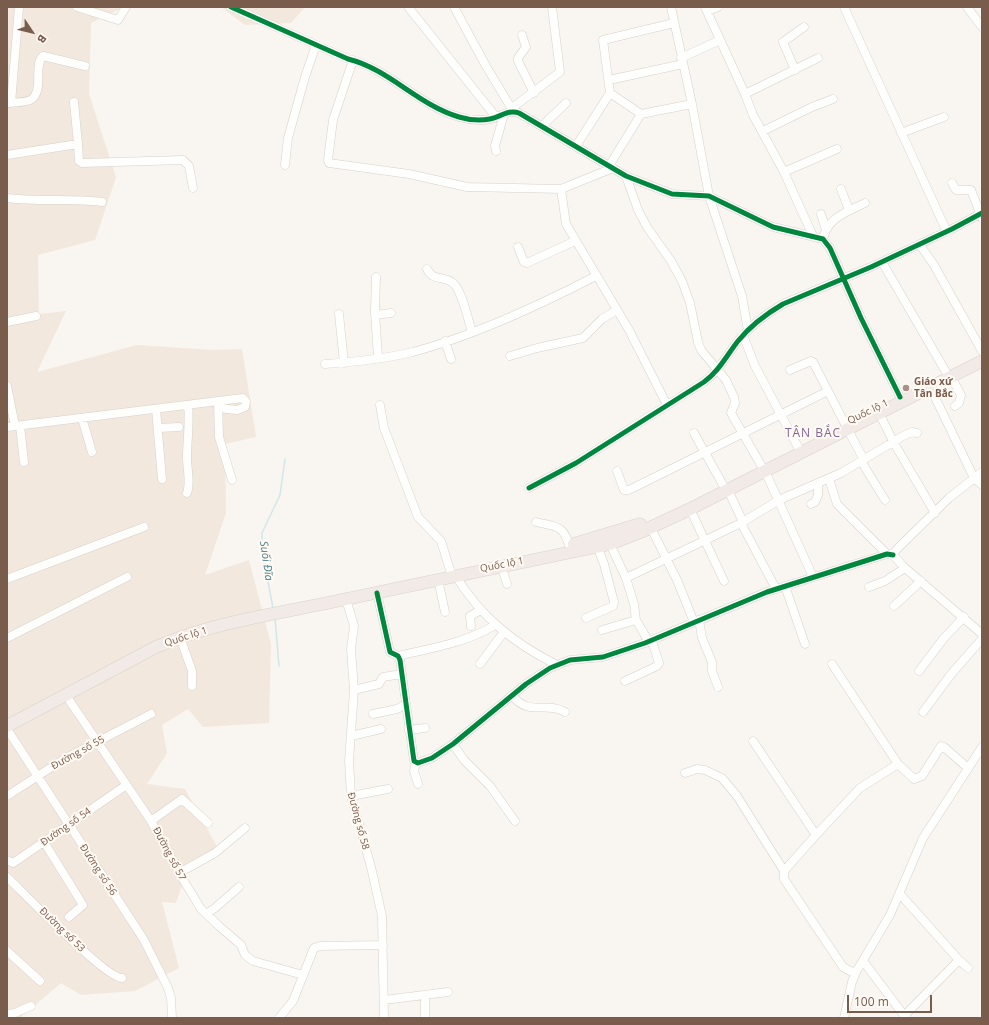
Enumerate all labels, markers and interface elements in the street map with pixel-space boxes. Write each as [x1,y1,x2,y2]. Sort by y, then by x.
north arrow [12,12,52,52]
text: B [34,32,51,46]
place label: Giáo xứ Tân Bắc [914,376,953,400]
marker: Giáo xứ Tân Bắc [901,383,911,393]
street label: Quốc lộ 1 [846,397,890,427]
district label: TÂN BẮC [785,427,841,441]
water label: Suối Đĩa [257,540,275,582]
street label: Quốc lộ 1 [479,555,525,575]
street label: Quốc lộ 1 [163,624,209,650]
street label: Đường số 55 [49,733,107,773]
street label: Đường số 58 [345,791,371,851]
street label: Đường số 54 [38,805,94,849]
street label: Đường số 57 [150,825,188,883]
street label: Đường số 56 [77,842,119,898]
street label: Đường số 53 [37,905,87,955]
scale bar [849,987,934,1013]
text: 100 m [854,993,889,1010]

